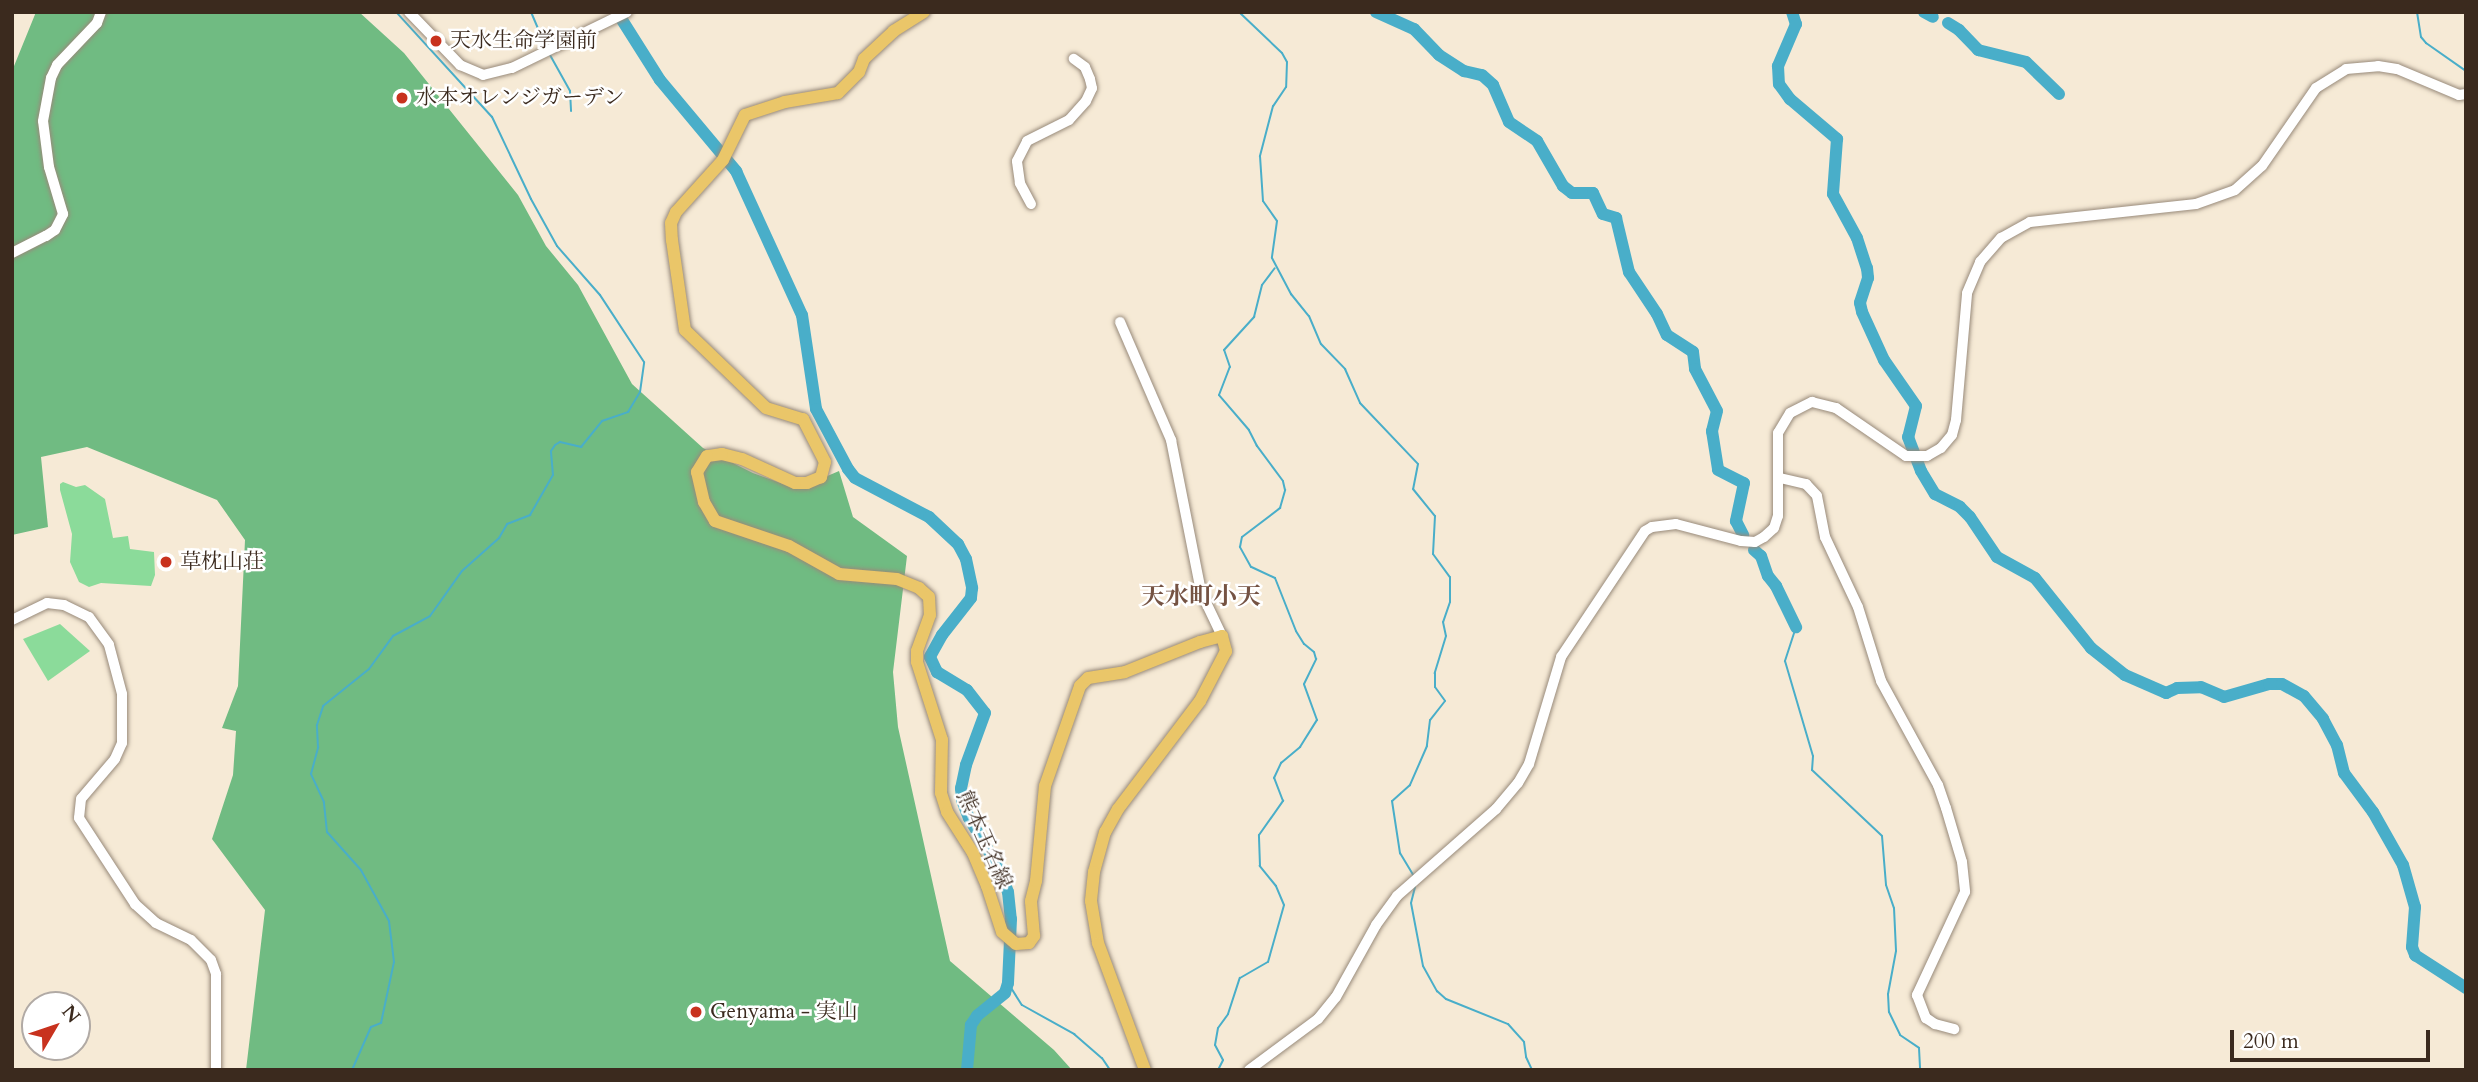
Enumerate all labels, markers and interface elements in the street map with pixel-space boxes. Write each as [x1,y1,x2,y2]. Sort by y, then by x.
place label: 天水生命学園前 [450,28,597,54]
marker: 天水生命学園前 [428,33,444,49]
place label: 水本オレンジガーデン [416,85,626,111]
marker: 水本オレンジガーデン [394,90,410,106]
place label: 草枕山荘 [180,549,264,575]
marker: 草枕山荘 [158,554,174,570]
district label: 天水町小天 [1141,583,1261,611]
street label: 熊本玉名線 [951,787,1017,893]
north arrow [21,991,91,1061]
text: N [55,999,86,1029]
place label: Genyama - 実山 [710,999,858,1025]
marker: Genyama - 実山 [688,1004,704,1020]
scale bar [2233,1016,2432,1060]
text: 200 m [2243,1027,2299,1056]

